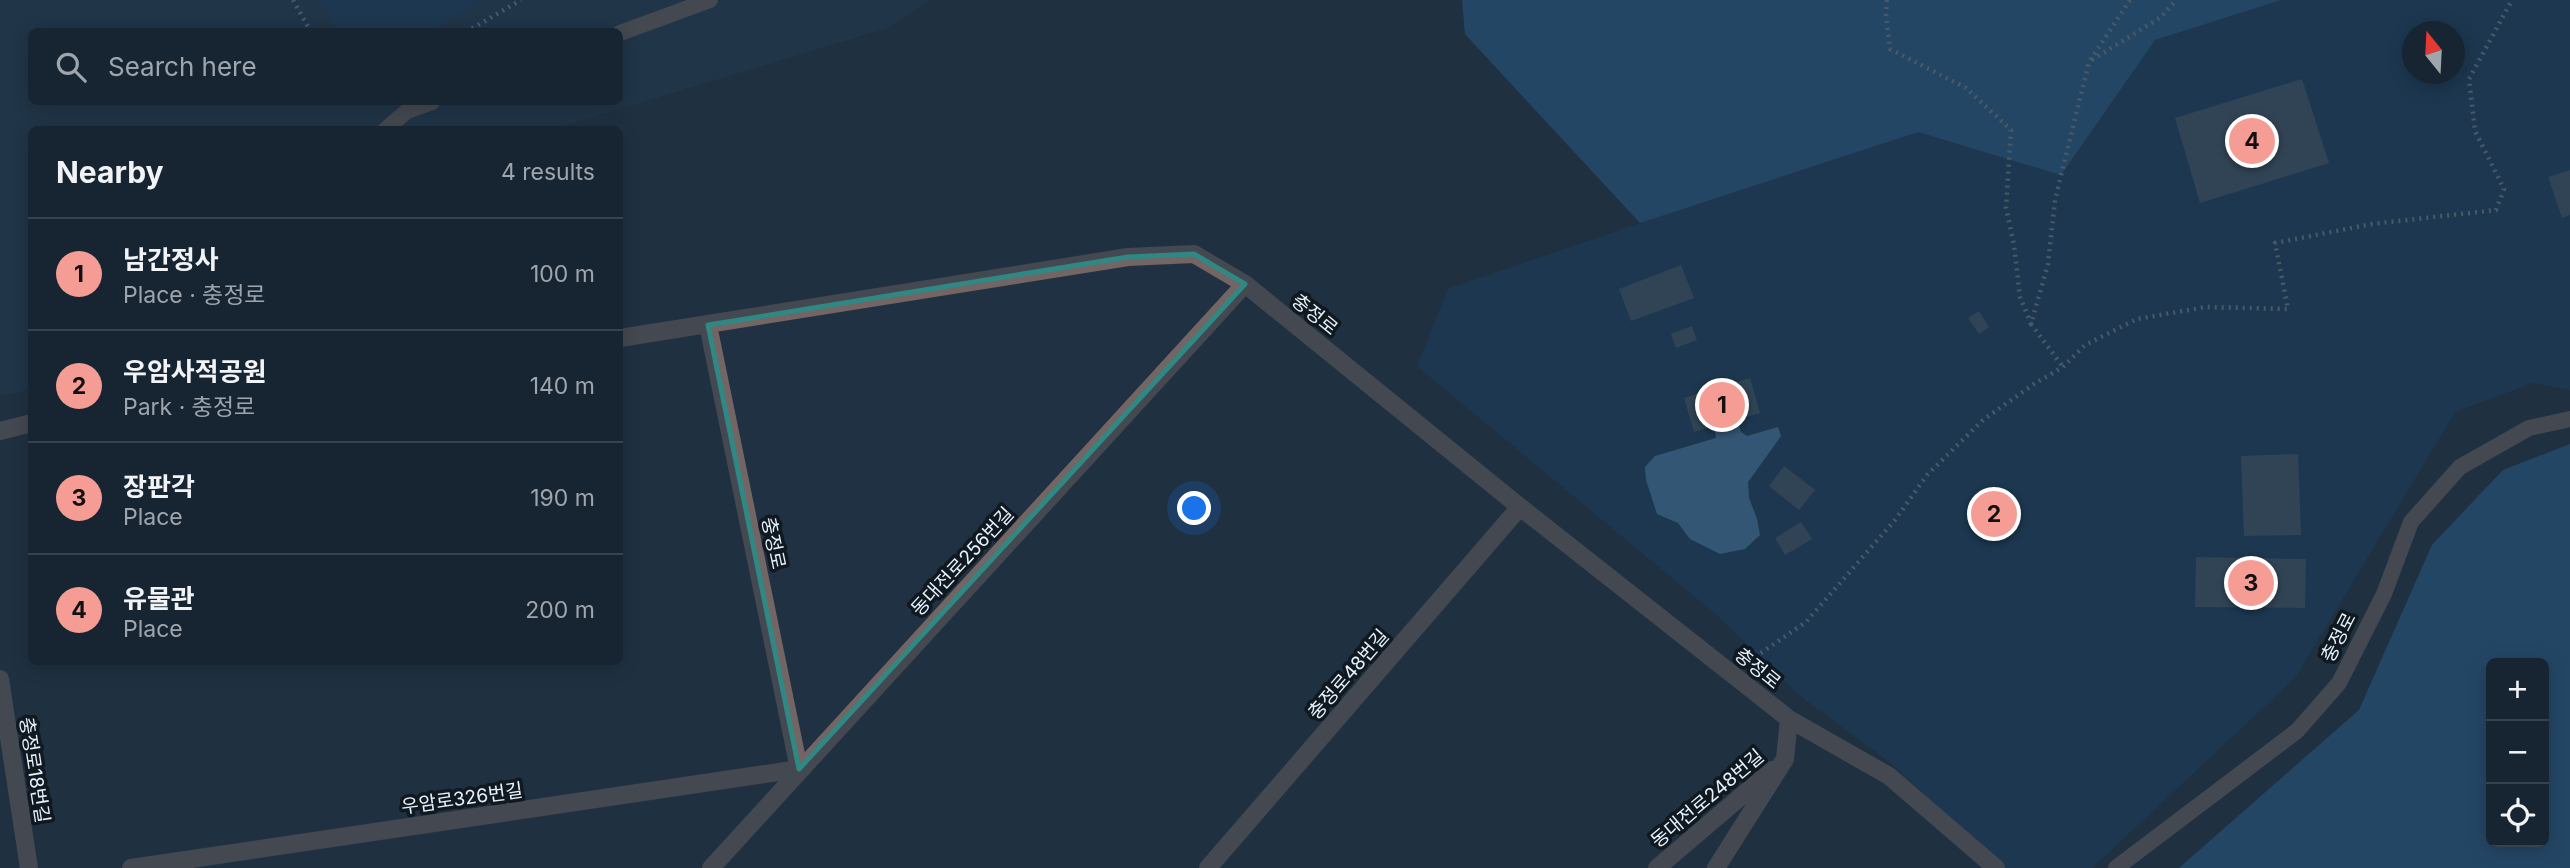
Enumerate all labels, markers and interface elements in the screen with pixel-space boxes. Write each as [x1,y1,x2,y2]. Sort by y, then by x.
north arrow [2402,21,2465,84]
search box [28,28,623,105]
icon: search [52,48,90,86]
text: Search here [108,51,257,82]
pin: 4 [2229,115,2275,167]
text: Nearby [56,154,164,190]
text: 4 results [501,158,595,186]
text: 남간정사 [123,244,219,275]
text: 1 [74,260,84,288]
text: 100 m [530,260,595,288]
text: Place · 충정로 [123,281,266,309]
street label: 충정로 [1287,289,1342,340]
text: 우암사적공원 [123,356,267,387]
text: 2 [72,372,86,400]
text: 140 m [530,372,595,400]
pin: 1 [1699,379,1745,431]
text: Park · 충정로 [123,393,255,421]
text: 장판각 [123,471,195,502]
text: 3 [72,484,86,512]
text: 190 m [530,484,595,512]
pin: 2 [1971,488,2017,540]
your location [1177,491,1211,525]
street label: 동대전로256번길 [906,502,1018,620]
text: Place [123,503,183,531]
street label: 충정로 [757,515,790,571]
pin: 3 [2228,557,2274,609]
text: 유물관 [123,583,195,614]
text: 4 [71,596,87,624]
text: 200 m [525,596,595,624]
street label: 충정로 [2316,609,2361,666]
text: Place [123,615,183,643]
street label: 충정로48번길 [1303,625,1394,724]
street label: 충정로 [1730,643,1785,694]
map controls [2486,658,2549,847]
button: + [2486,658,2549,721]
street label: 충정로18번길 [15,715,54,825]
button: − [2486,721,2549,784]
street label: 동대전로248번길 [1646,745,1768,852]
street label: 우암로326번길 [400,779,524,818]
button: locate [2486,784,2549,847]

